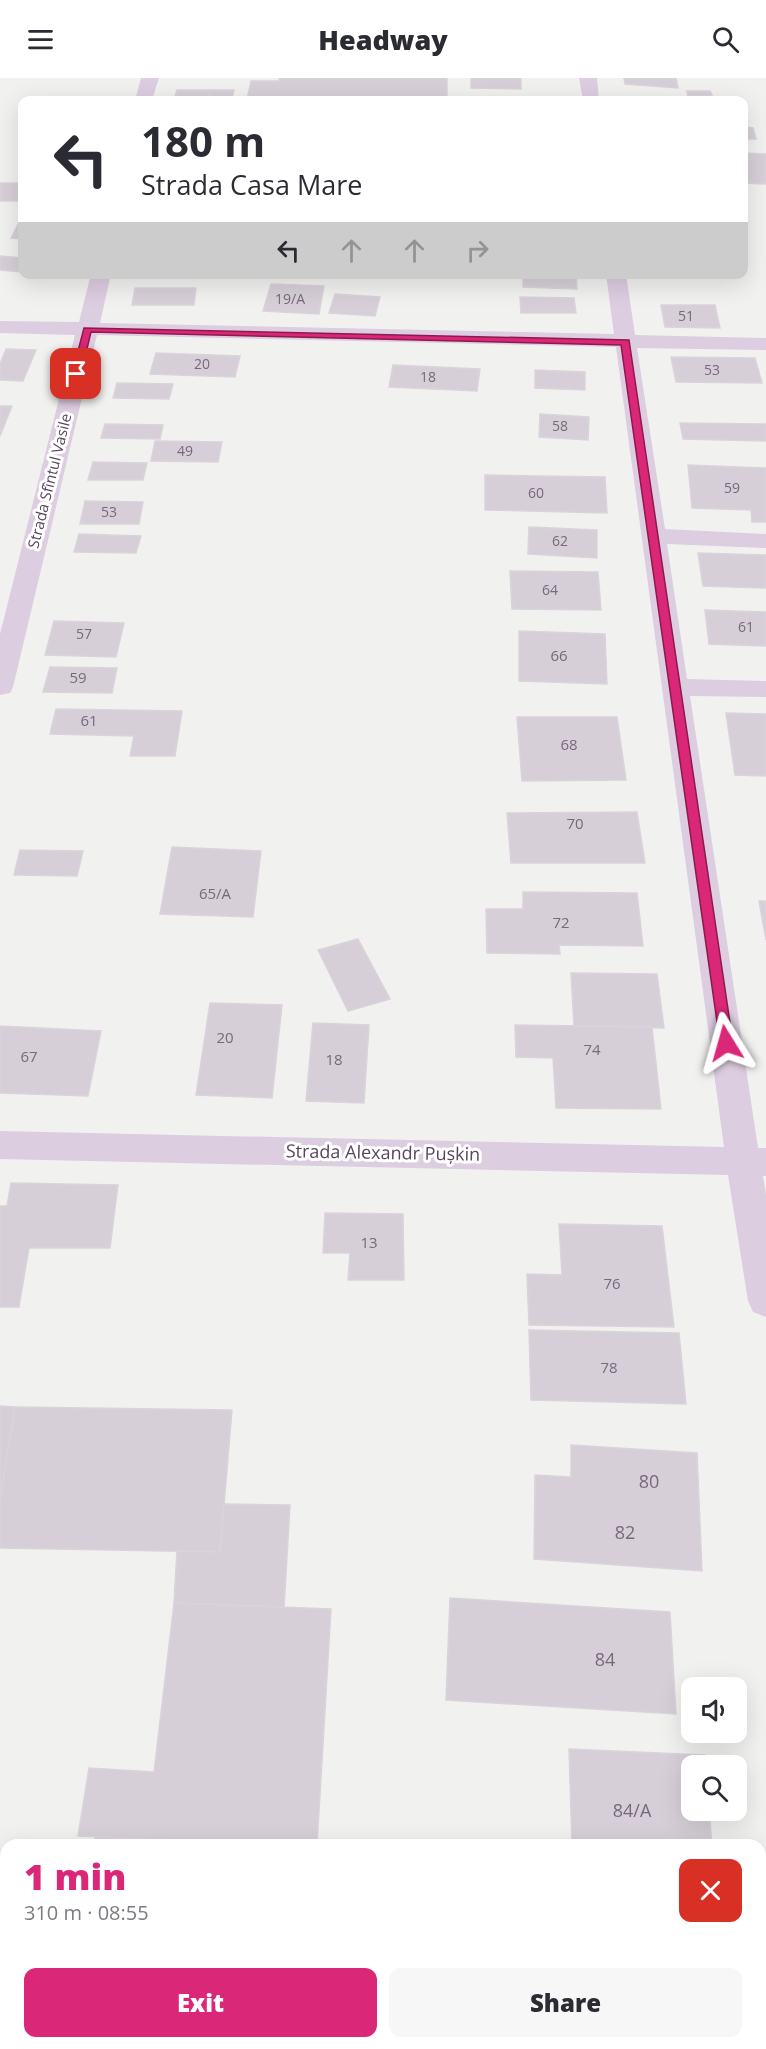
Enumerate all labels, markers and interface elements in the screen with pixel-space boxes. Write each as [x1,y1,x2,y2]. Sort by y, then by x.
text: Headway [318,21,448,58]
icon: menu [24,23,57,56]
icon: search [709,23,742,56]
text: 180 m [141,112,265,169]
icon: left [42,120,120,198]
text: Strada Casa Mare [141,166,362,203]
icon: left [272,234,305,267]
icon: ahead [335,234,368,267]
icon: ahead [398,234,431,267]
icon: right [461,234,494,267]
house number: 19/A [275,289,305,308]
house number: 51 [678,306,694,325]
pin [50,348,101,399]
house number: 20 [194,354,210,373]
icon: arrive [59,357,92,390]
house number: 53 [704,360,720,379]
house number: 18 [420,367,436,386]
street label: Strada Sfîntul Vasile [23,411,75,550]
house number: 58 [552,416,568,435]
house number: 49 [177,441,193,460]
house number: 59 [724,478,740,497]
house number: 60 [528,483,544,502]
house number: 53 [101,502,117,521]
house number: 62 [552,531,568,550]
house number: 64 [542,580,558,599]
house number: 61 [738,617,754,636]
house number: 57 [76,624,92,643]
house number: 66 [550,645,568,665]
house number: 59 [69,667,87,687]
house number: 61 [80,710,98,730]
house number: 68 [560,734,578,754]
house number: 70 [566,813,584,833]
house number: 65/A [199,883,232,903]
house number: 72 [552,912,570,932]
position arrow [694,1011,758,1075]
house number: 20 [216,1027,234,1047]
house number: 74 [583,1039,601,1059]
house number: 67 [20,1046,38,1066]
house number: 18 [325,1049,343,1069]
street label: Strada Alexandr Pușkin [286,1138,480,1166]
house number: 13 [360,1232,378,1252]
house number: 76 [603,1273,621,1293]
house number: 78 [600,1357,618,1377]
house number: 80 [639,1469,659,1493]
house number: 82 [615,1520,635,1544]
house number: 84 [595,1647,615,1671]
map controls [681,1677,747,1821]
button: sound [681,1677,747,1743]
button: search [681,1755,747,1821]
house number: 84/A [613,1798,652,1822]
text: 1 min [24,1852,126,1901]
button: close [679,1859,742,1922]
text: 310 m · 08:55 [24,1899,149,1926]
button: Exit [24,1968,377,2037]
button: Share [389,1968,742,2037]

